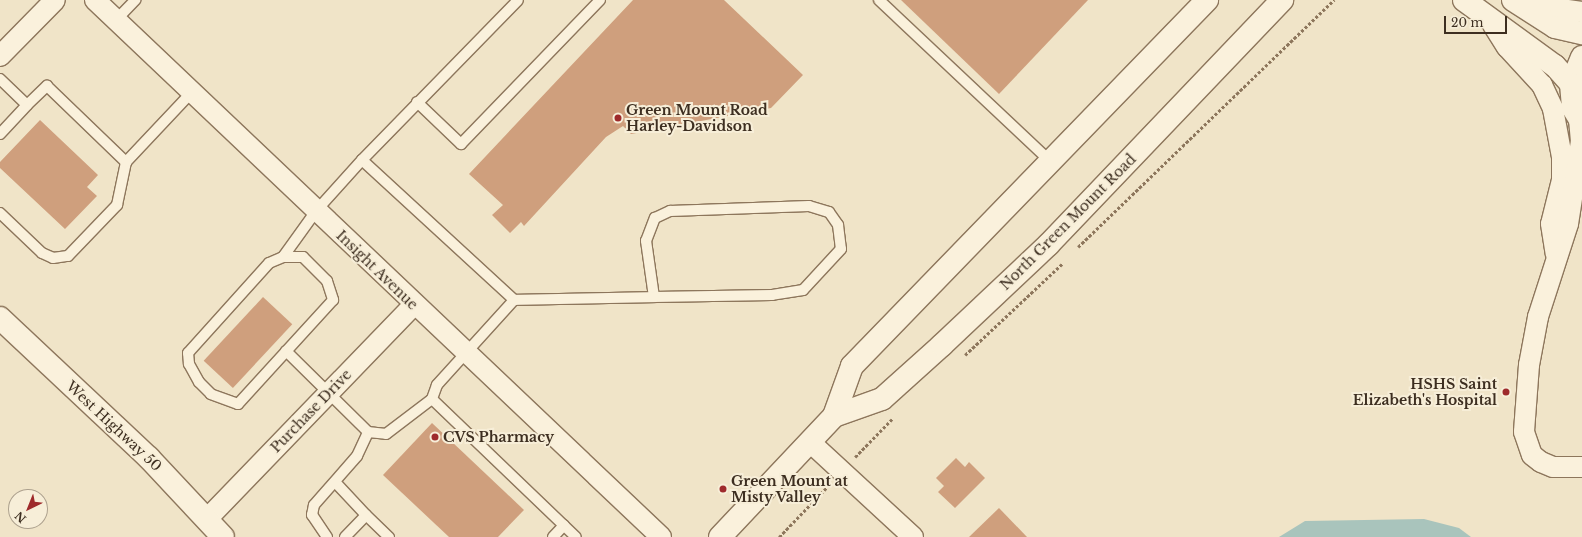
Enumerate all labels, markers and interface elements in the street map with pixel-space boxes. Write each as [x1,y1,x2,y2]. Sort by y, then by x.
scale bar [1446,8,1509,34]
text: 20 m [1451,15,1483,30]
place label: Green Mount Road Harley-Davidson [626,102,768,134]
marker: Green Mount Road Harley-Davidson [613,113,623,123]
street label: North Green Mount Road [997,151,1139,293]
street label: Insight Avenue [333,227,421,313]
street label: Purchase Drive [267,366,355,456]
place label: HSHS Saint Elizabeth's Hospital [1353,376,1497,408]
street label: West Highway 50 [63,377,165,475]
marker: HSHS Saint Elizabeth's Hospital [1500,386,1512,398]
place label: CVS Pharmacy [443,429,554,445]
marker: CVS Pharmacy [430,432,440,442]
place label: Green Mount at Misty Valley [731,473,848,506]
marker: Green Mount at Misty Valley [718,484,728,494]
north arrow [8,489,48,529]
text: N [12,508,29,526]

